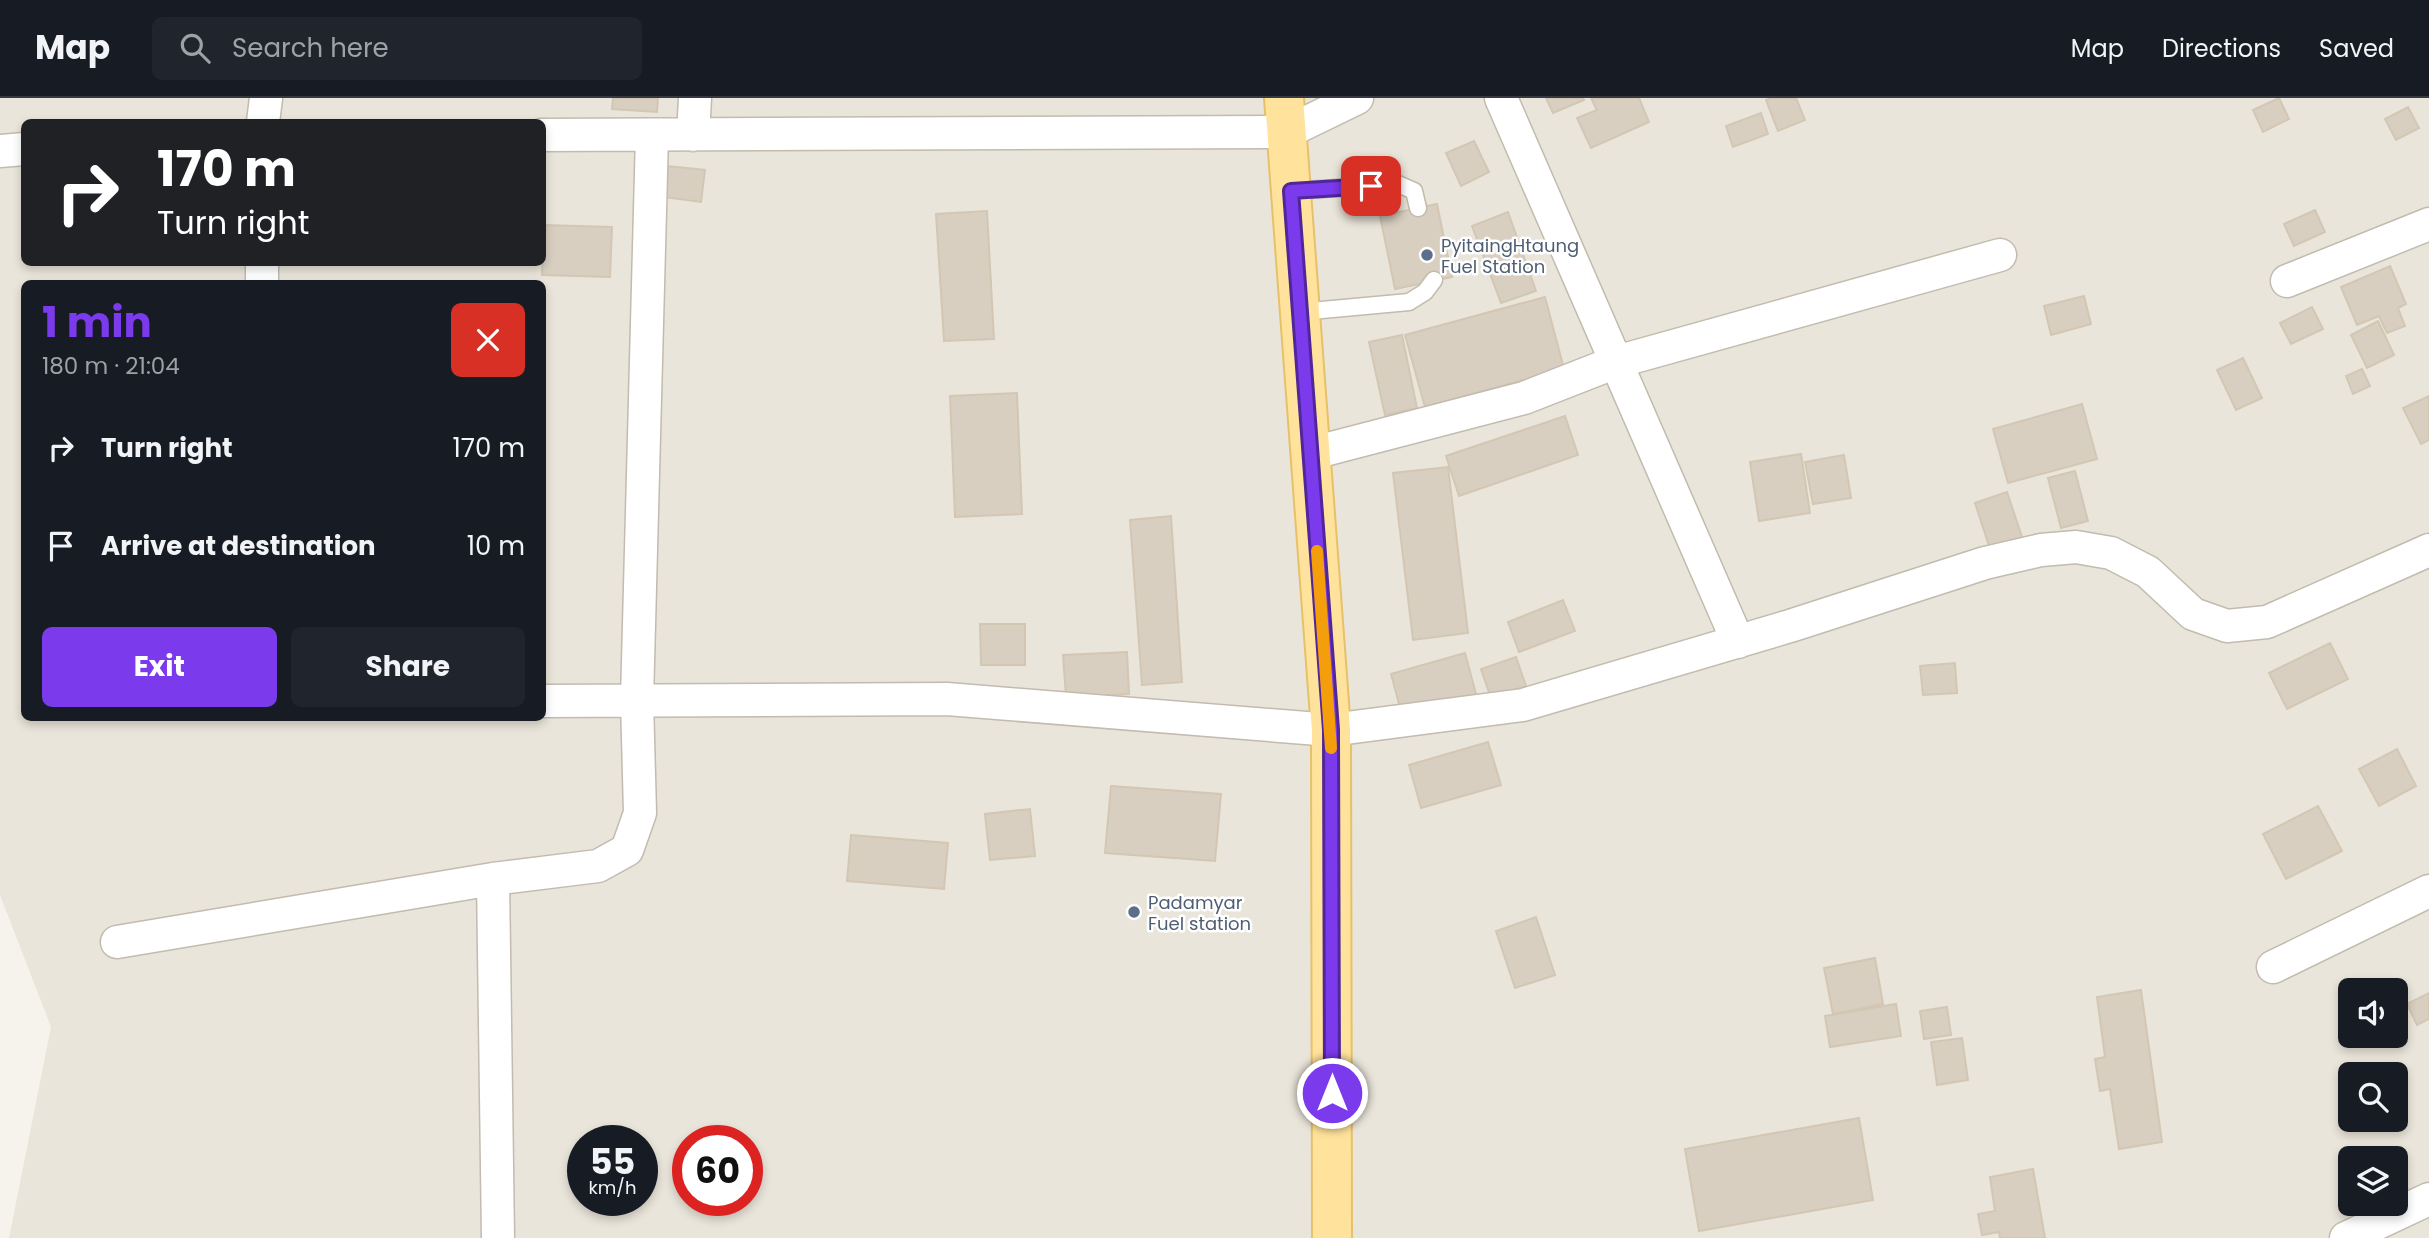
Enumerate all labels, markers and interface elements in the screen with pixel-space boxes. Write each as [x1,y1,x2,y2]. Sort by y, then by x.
search box [152,17,642,80]
text: Map [35,24,110,71]
icon: search [176,29,214,67]
text: Search here [232,30,389,66]
text: Map [2071,32,2124,65]
text: Directions [2162,32,2281,65]
text: Saved [2319,32,2394,65]
text: 170 m [157,135,296,203]
icon: right [42,147,133,238]
pin [1341,156,1401,216]
icon: arrive [1352,167,1390,205]
text: Turn right [157,200,309,245]
place label: PyitaingHtaung Fuel Station [1441,233,1579,279]
marker: PyitaingHtaung Fuel Station [1419,247,1435,263]
text: 1 min [42,293,152,352]
button: close [451,303,525,377]
text: 180 m · 21:04 [42,350,180,382]
icon: right [42,429,80,467]
text: Turn right [101,430,233,466]
text: 170 m [452,430,525,466]
icon: arrive [42,527,80,565]
text: Arrive at destination [101,528,376,564]
text: 10 m [467,528,525,564]
button: Exit [42,627,277,707]
button: Share [291,627,525,707]
place label: Padamyar Fuel station [1148,890,1251,936]
marker: Padamyar Fuel station [1126,904,1142,920]
map controls [2338,978,2408,1216]
button: sound [2338,978,2408,1048]
position arrow [1295,1056,1369,1130]
button: search [2338,1062,2408,1132]
speed limit sign: 60 [672,1125,763,1216]
text: 55 [590,1137,635,1186]
button: layers [2338,1146,2408,1216]
text: km/h [589,1175,636,1200]

